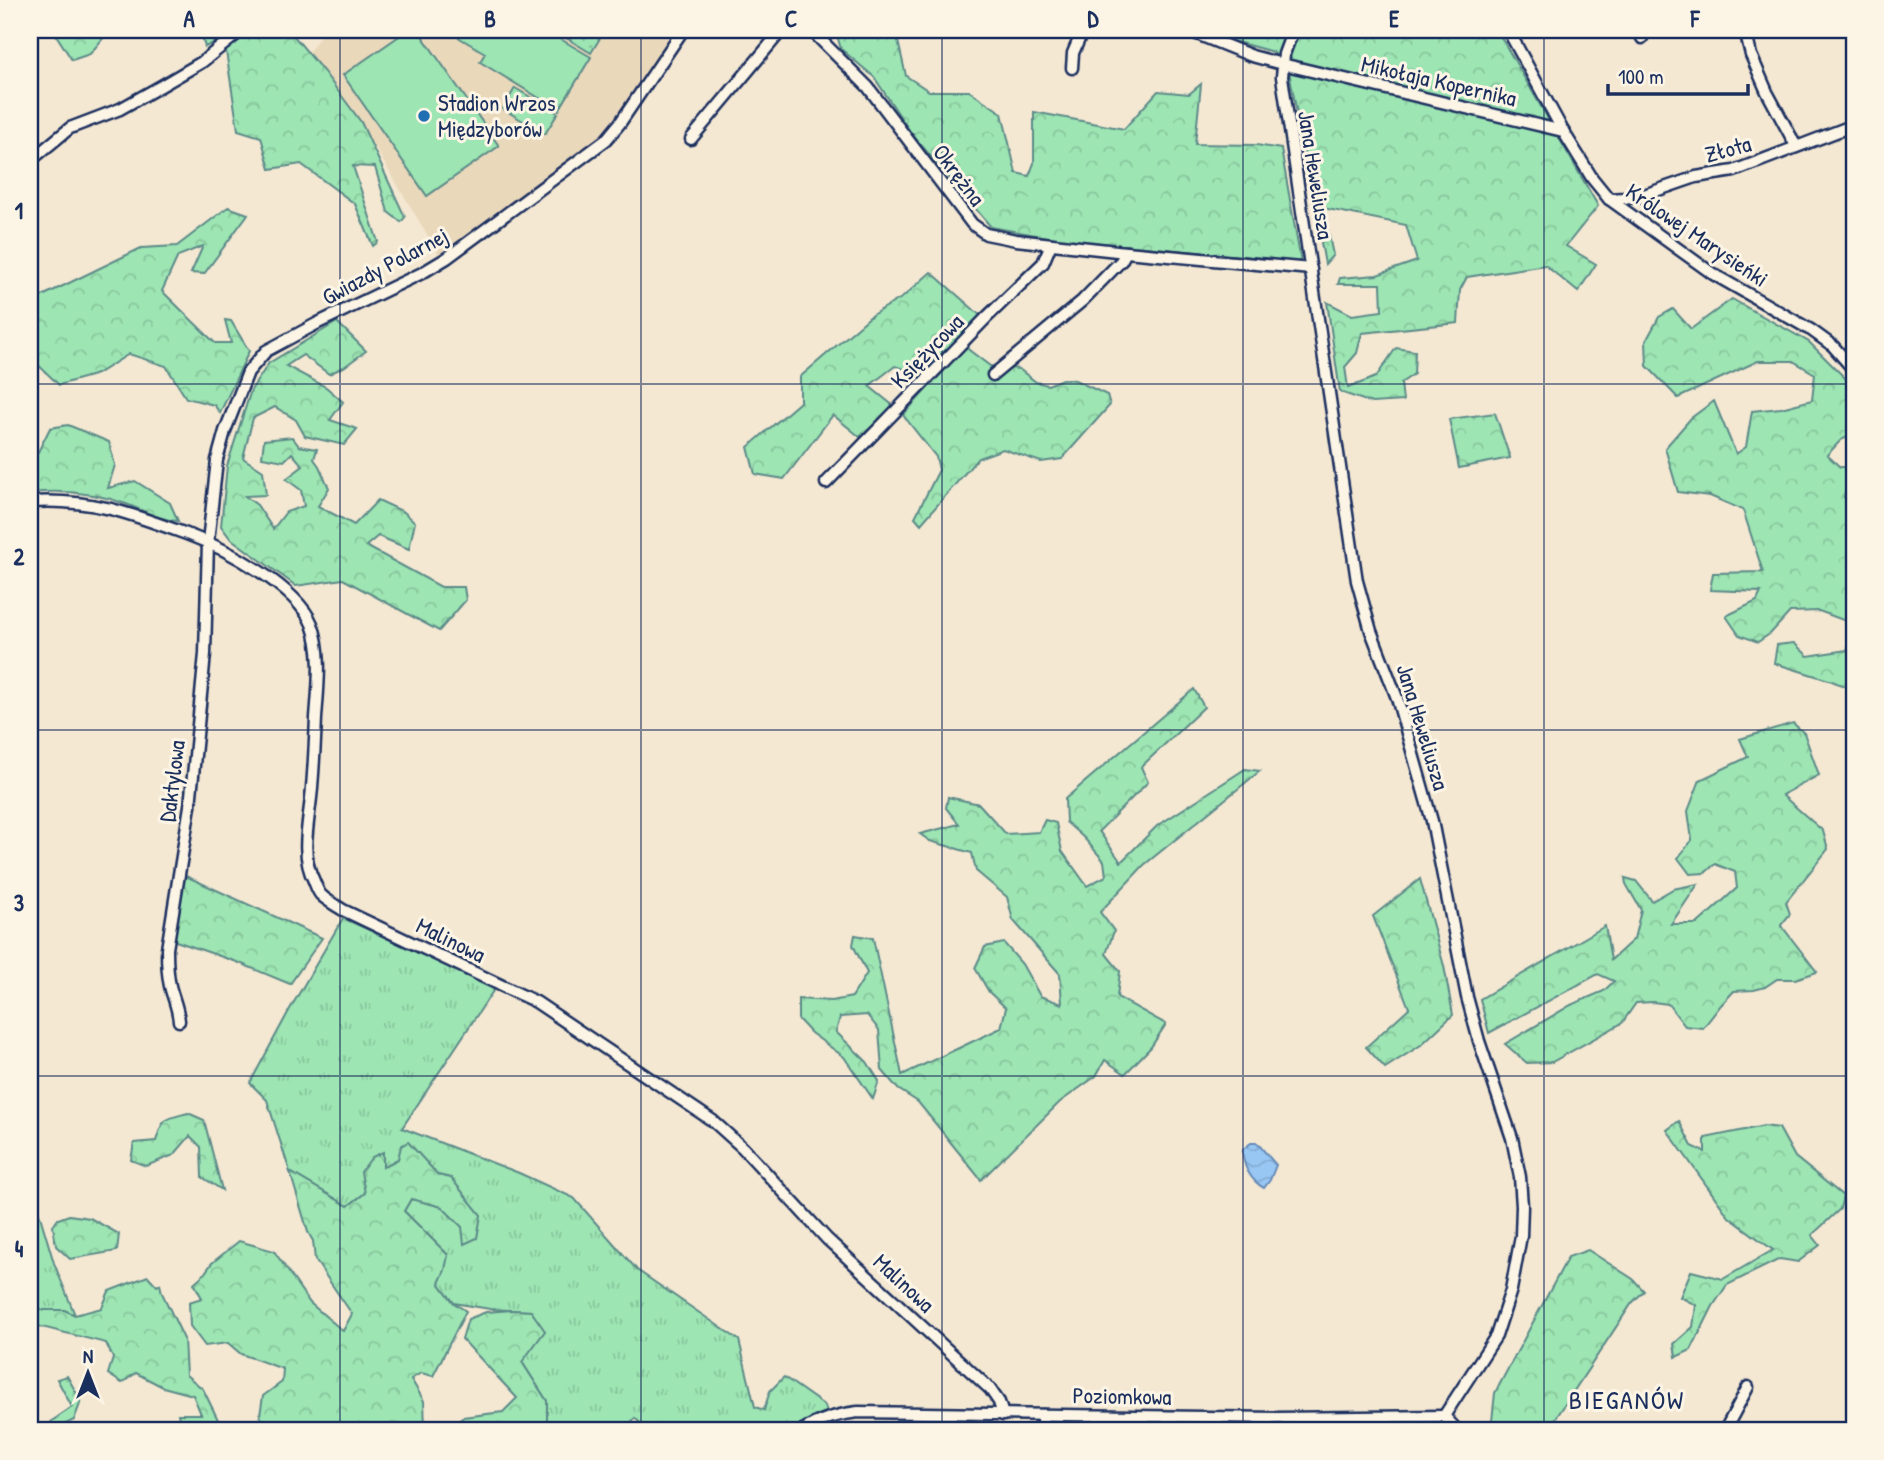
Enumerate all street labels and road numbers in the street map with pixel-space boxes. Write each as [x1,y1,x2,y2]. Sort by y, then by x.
street label: Mikołaja Kopernika [1358,48,1520,113]
street label: Jana Heweliusza [1291,108,1342,242]
street label: Złota [1701,128,1754,170]
street label: Okrężna [926,138,993,212]
street label: Królowej Marysieńki [1620,175,1775,294]
street label: Gwiazdy Polarnej [316,219,453,312]
street label: Księżycowa [883,307,970,395]
street label: Jana Heweliusza [1390,660,1457,794]
street label: Daktylowa [151,738,192,824]
street label: Malinowa [411,910,491,970]
street label: Malinowa [867,1246,942,1319]
street label: Poziomkowa [1072,1379,1172,1412]

